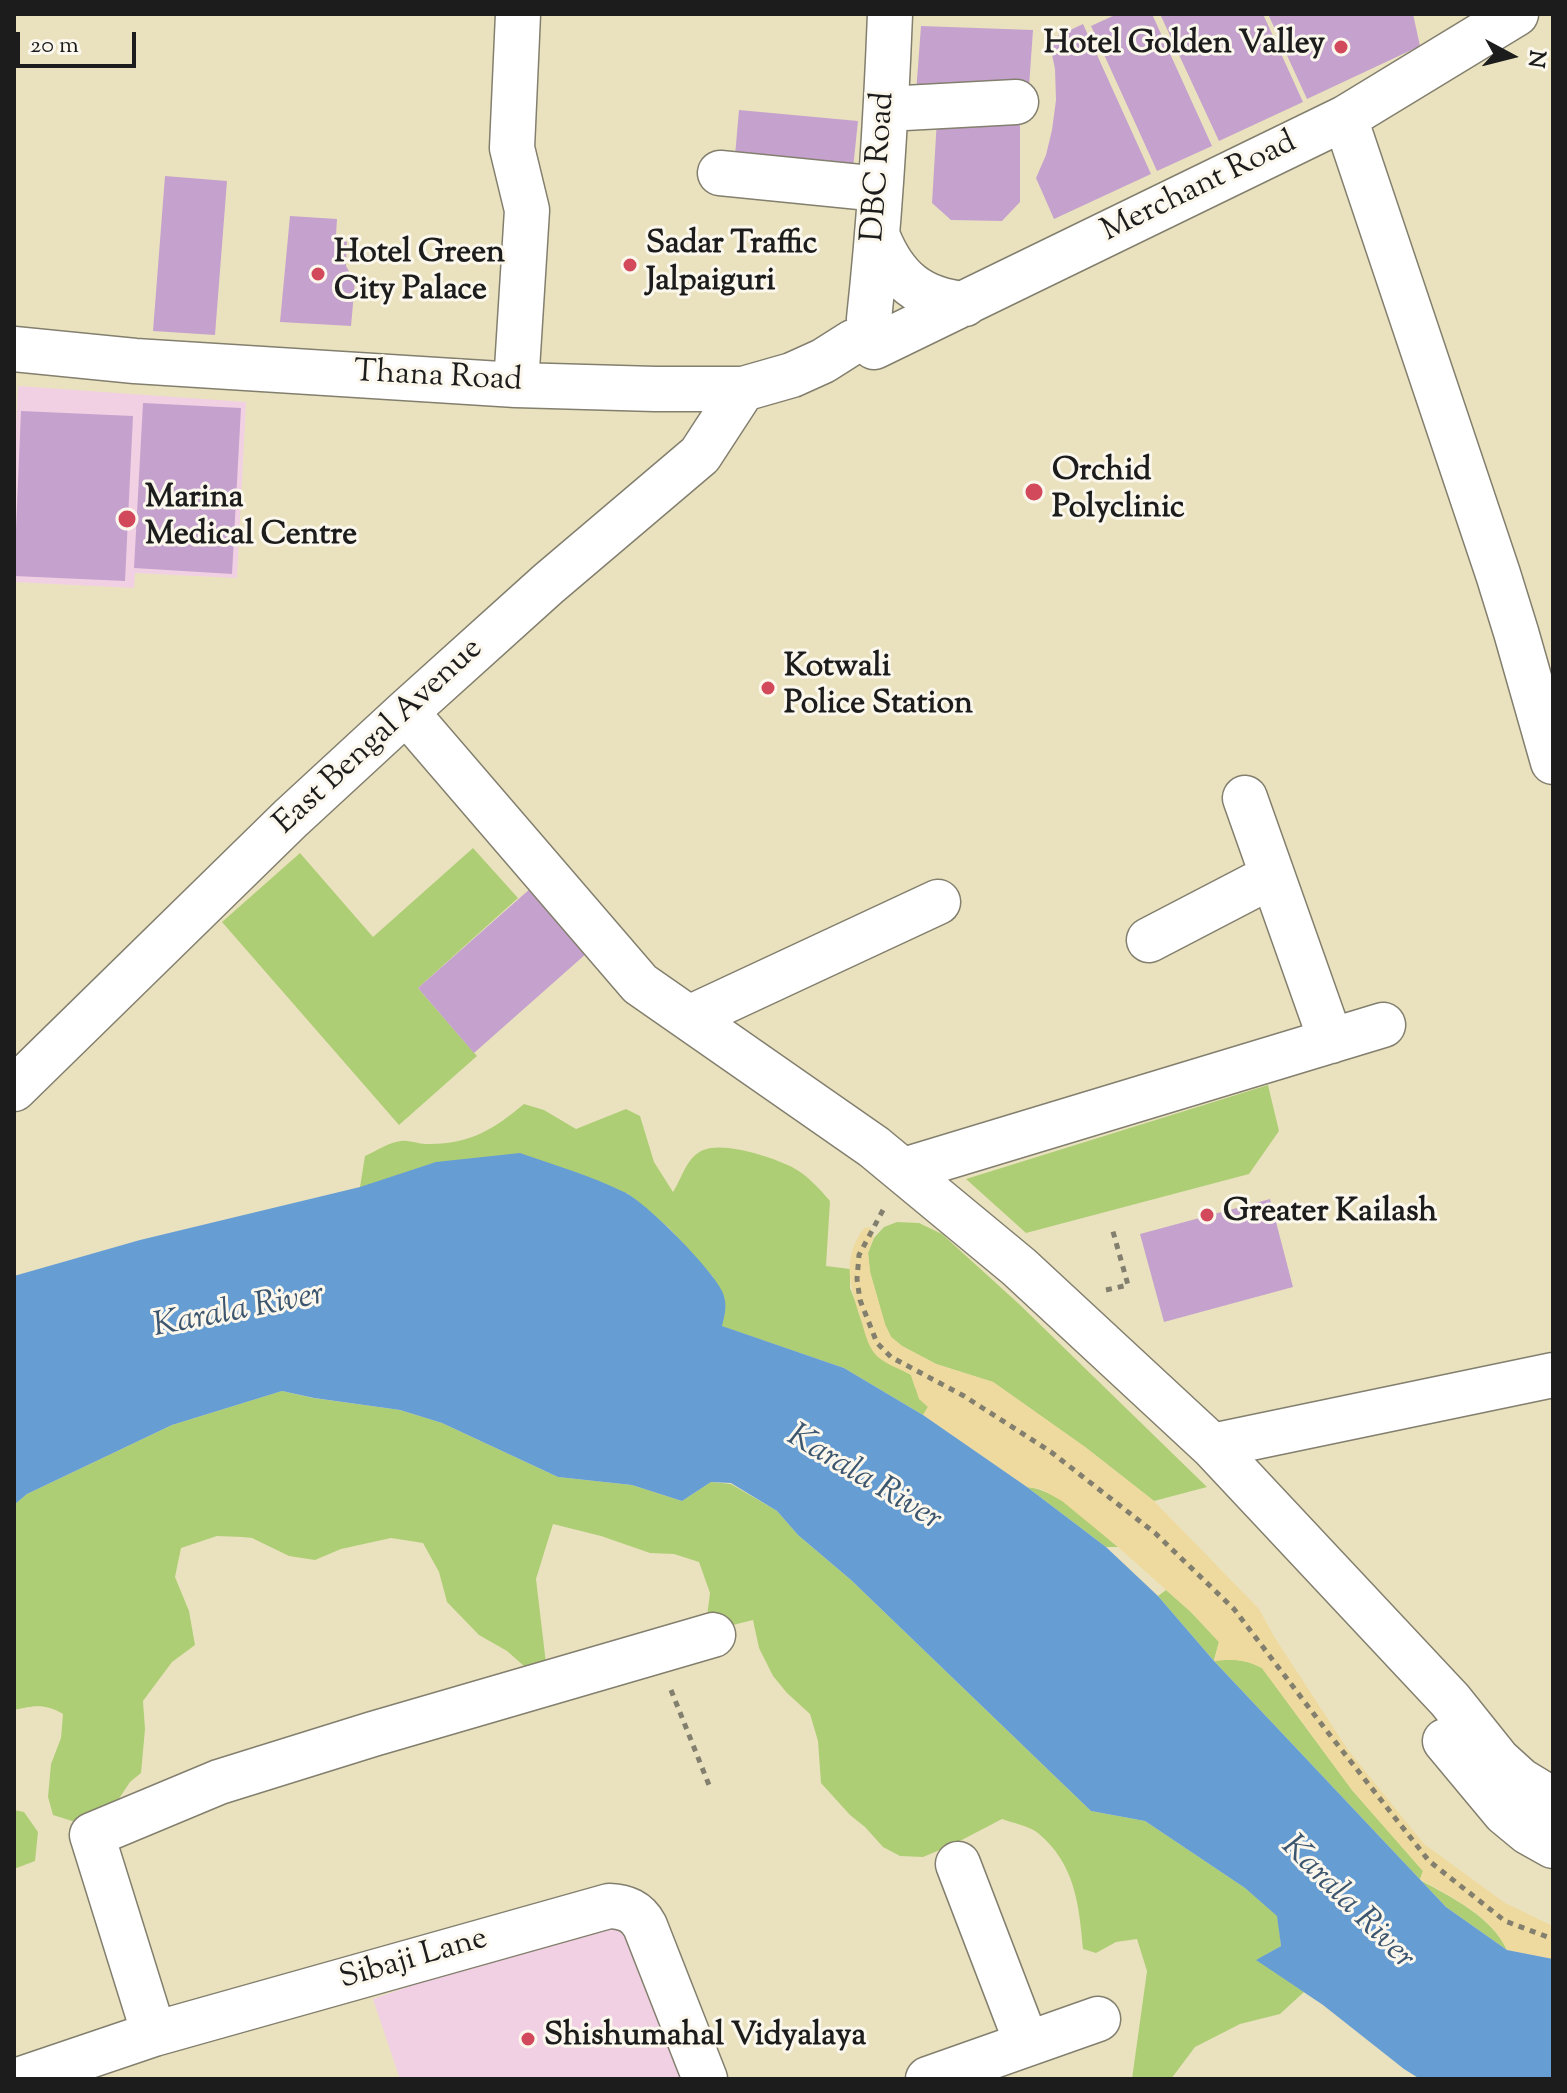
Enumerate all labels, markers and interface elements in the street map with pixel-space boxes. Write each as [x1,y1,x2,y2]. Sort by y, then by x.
scale bar [20,16,140,66]
north arrow [1471,16,1551,96]
place label: Hotel Golden Valley [1044,28,1325,66]
text: 20 m [30,29,79,63]
marker: Hotel Golden Valley [1332,38,1350,56]
text: N [1518,48,1552,70]
street label: DBC Road [857,91,905,243]
street label: Merchant Road [1096,125,1304,253]
place label: Sadar Traffic Jalpaiguri [646,228,817,303]
place label: Hotel Green City Palace [334,237,505,312]
marker: Sadar Traffic Jalpaiguri [621,256,639,274]
marker: Hotel Green City Palace [309,265,327,283]
street label: Thana Road [353,355,523,403]
place label: Orchid Polyclinic [1052,455,1185,530]
marker: Orchid Polyclinic [1023,481,1045,503]
place label: Marina Medical Centre [145,482,357,557]
marker: Marina Medical Centre [116,508,138,530]
street label: East Bengal Avenue [268,632,492,844]
place label: Kotwali Police Station [784,651,973,726]
marker: Kotwali Police Station [759,679,777,697]
place label: Greater Kailash [1223,1196,1437,1234]
marker: Greater Kailash [1198,1206,1216,1224]
water label: Karala River [150,1276,328,1350]
water label: Karala River [778,1418,948,1542]
water label: Karala River [1270,1828,1422,1980]
street label: Sibaji Lane [336,1922,492,2000]
place label: Shishumahal Vidyalaya [544,2020,866,2058]
marker: Shishumahal Vidyalaya [519,2030,537,2048]

